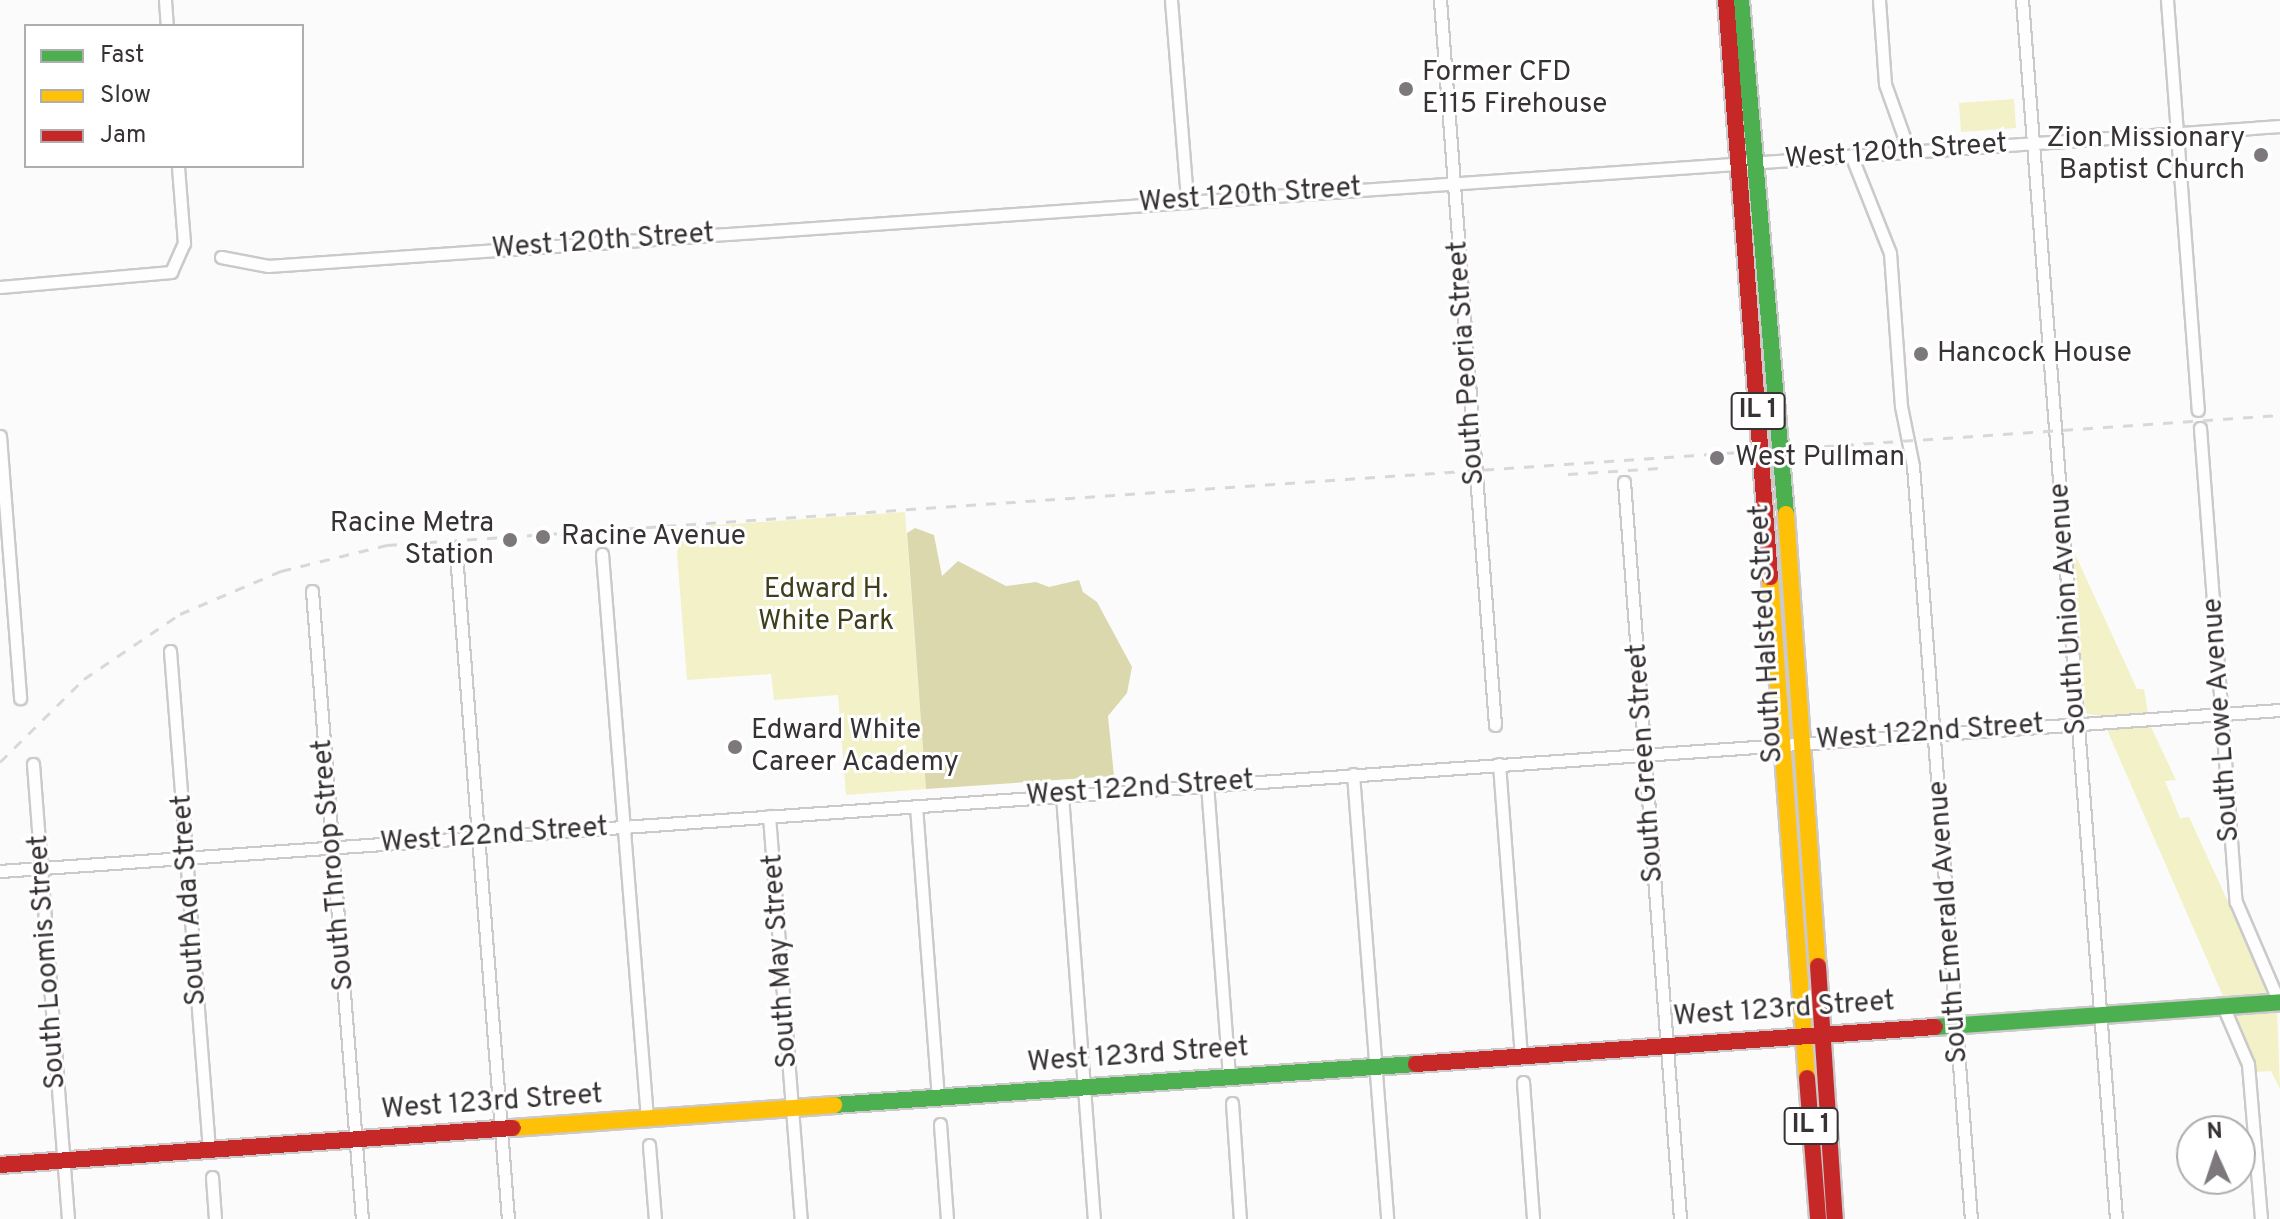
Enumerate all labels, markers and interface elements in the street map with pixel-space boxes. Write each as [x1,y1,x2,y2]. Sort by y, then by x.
legend [24,24,304,168]
text: Fast [100,41,144,71]
place label: Former CFD E115 Firehouse [1422,56,1607,122]
marker: Former CFD E115 Firehouse [1397,80,1415,98]
text: Slow [100,81,151,111]
text: Jam [100,121,146,151]
place label: Zion Missionary Baptist Church [2046,122,2245,188]
street label: West 120th Street [1784,127,2008,177]
marker: Zion Missionary Baptist Church [2252,146,2270,164]
street label: West 120th Street [1138,171,1362,221]
street label: West 120th Street [491,217,715,267]
street label: South Peoria Street [1442,240,1492,486]
place label: Hancock House [1937,337,2132,371]
marker: Hancock House [1912,345,1930,363]
road number: IL 1 [1730,389,1786,433]
place label: West Pullman [1735,441,1905,475]
marker: West Pullman [1706,447,1728,469]
street label: South Union Avenue [2043,481,2095,737]
street label: South Halsted Street [1743,504,1791,764]
place label: Racine Metra Station [330,507,494,573]
place label: Racine Avenue [561,520,747,554]
marker: Racine Avenue [532,526,554,548]
marker: Racine Metra Station [501,531,519,549]
park label: Edward H. White Park [758,573,894,639]
street label: South Lowe Avenue [2197,596,2247,844]
street label: South Green Street [1621,642,1671,884]
street label: West 122nd Street [1815,708,2045,758]
place label: Edward White Career Academy [751,714,960,780]
street label: South Throop Street [306,737,362,993]
marker: Edward White Career Academy [726,738,744,756]
street label: West 122nd Street [1025,764,1255,814]
street label: South Emerald Avenue [1922,779,1976,1065]
street label: South Ada Street [166,793,214,1007]
street label: West 122nd Street [379,811,609,861]
street label: South Loomis Street [22,834,74,1090]
street label: South May Street [757,853,805,1069]
street label: West 123rd Street [1672,986,1896,1034]
street label: West 123rd Street [1026,1032,1250,1080]
street label: West 123rd Street [380,1079,604,1127]
road number: IL 1 [1783,1104,1839,1148]
north arrow [2176,1115,2256,1195]
text: N [2206,1119,2223,1146]

